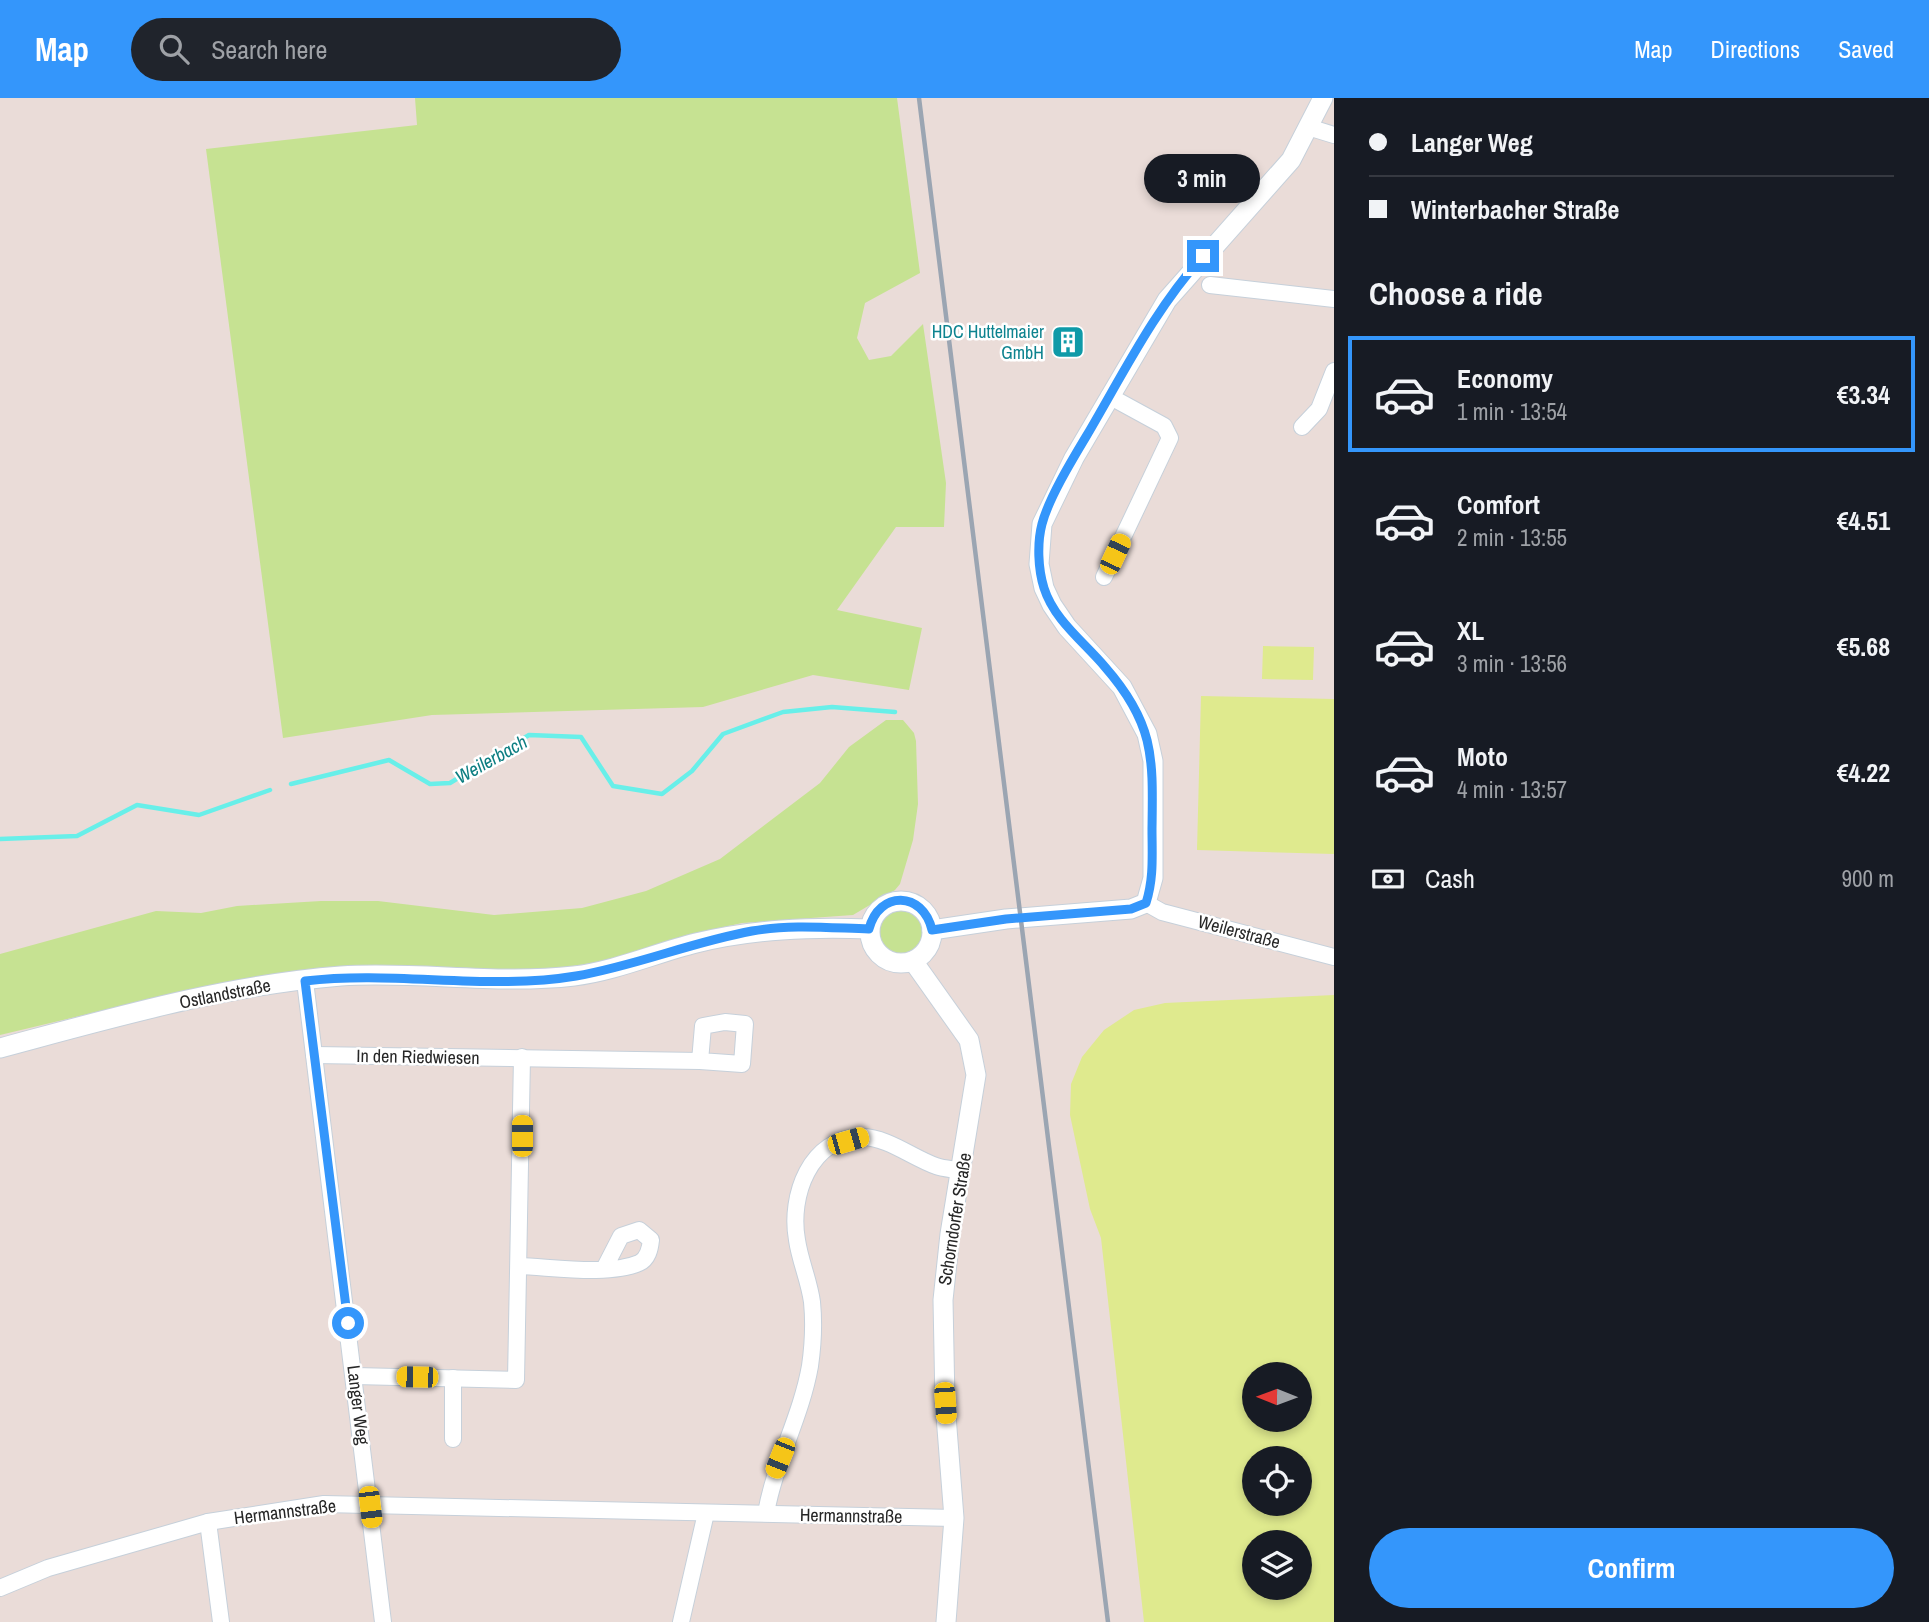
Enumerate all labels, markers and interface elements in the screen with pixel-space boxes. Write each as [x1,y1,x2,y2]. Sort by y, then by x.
search box [131,18,621,81]
text: Map [35,27,89,71]
icon: search [155,30,193,68]
text: Search here [211,32,327,67]
text: Map [1634,33,1672,65]
text: Directions [1710,33,1800,65]
text: Saved [1838,33,1894,65]
text: Langer Weg [1411,125,1533,160]
callout: 3 min [1145,155,1261,204]
text: 3 min [1177,163,1227,194]
text: Winterbacher Straße [1411,192,1619,227]
route end [1187,240,1219,272]
text: Choose a ride [1369,272,1543,315]
place label: HDC Huttelmaier GmbH [932,319,1044,365]
building icon: HDC Huttelmaier GmbH [1049,323,1087,361]
text: Economy [1457,361,1553,396]
icon: car [1373,363,1436,426]
text: €3.34 [1837,377,1890,412]
text: 1 min · 13:54 [1457,396,1567,427]
text: Comfort [1457,487,1540,522]
icon: car [1373,489,1436,552]
text: €4.51 [1837,503,1890,538]
text: 2 min · 13:55 [1457,522,1567,553]
car [1097,531,1134,577]
text: XL [1457,613,1484,648]
icon: car [1373,615,1436,678]
text: €5.68 [1837,629,1890,664]
text: 3 min · 13:56 [1457,648,1567,679]
water label: Weilerbach [450,729,532,789]
text: Moto [1457,739,1508,774]
icon: car [1373,741,1436,804]
text: €4.22 [1837,755,1890,790]
text: 4 min · 13:57 [1457,774,1567,805]
icon: cash [1369,860,1407,898]
text: Cash [1425,861,1475,896]
text: 900 m [1842,863,1894,894]
street label: Weilerstraße [1195,909,1283,954]
street label: Ostlandstraße [177,972,273,1015]
street label: In den Riedwiesen [356,1043,480,1070]
car [512,1115,533,1157]
car [825,1125,872,1157]
street label: Schorndorfer Straße [932,1151,977,1287]
route start [332,1307,364,1339]
north arrow [1242,1362,1312,1432]
map controls [1242,1362,1312,1600]
street label: Langer Weg [341,1364,376,1447]
car [396,1366,439,1388]
car [934,1381,957,1425]
car [763,1435,798,1481]
button: locate [1242,1446,1312,1516]
car [358,1485,383,1529]
street label: Hermannstraße [233,1493,337,1530]
street label: Hermannstraße [800,1502,902,1529]
button: Confirm [1369,1528,1894,1608]
button: layers [1242,1530,1312,1600]

